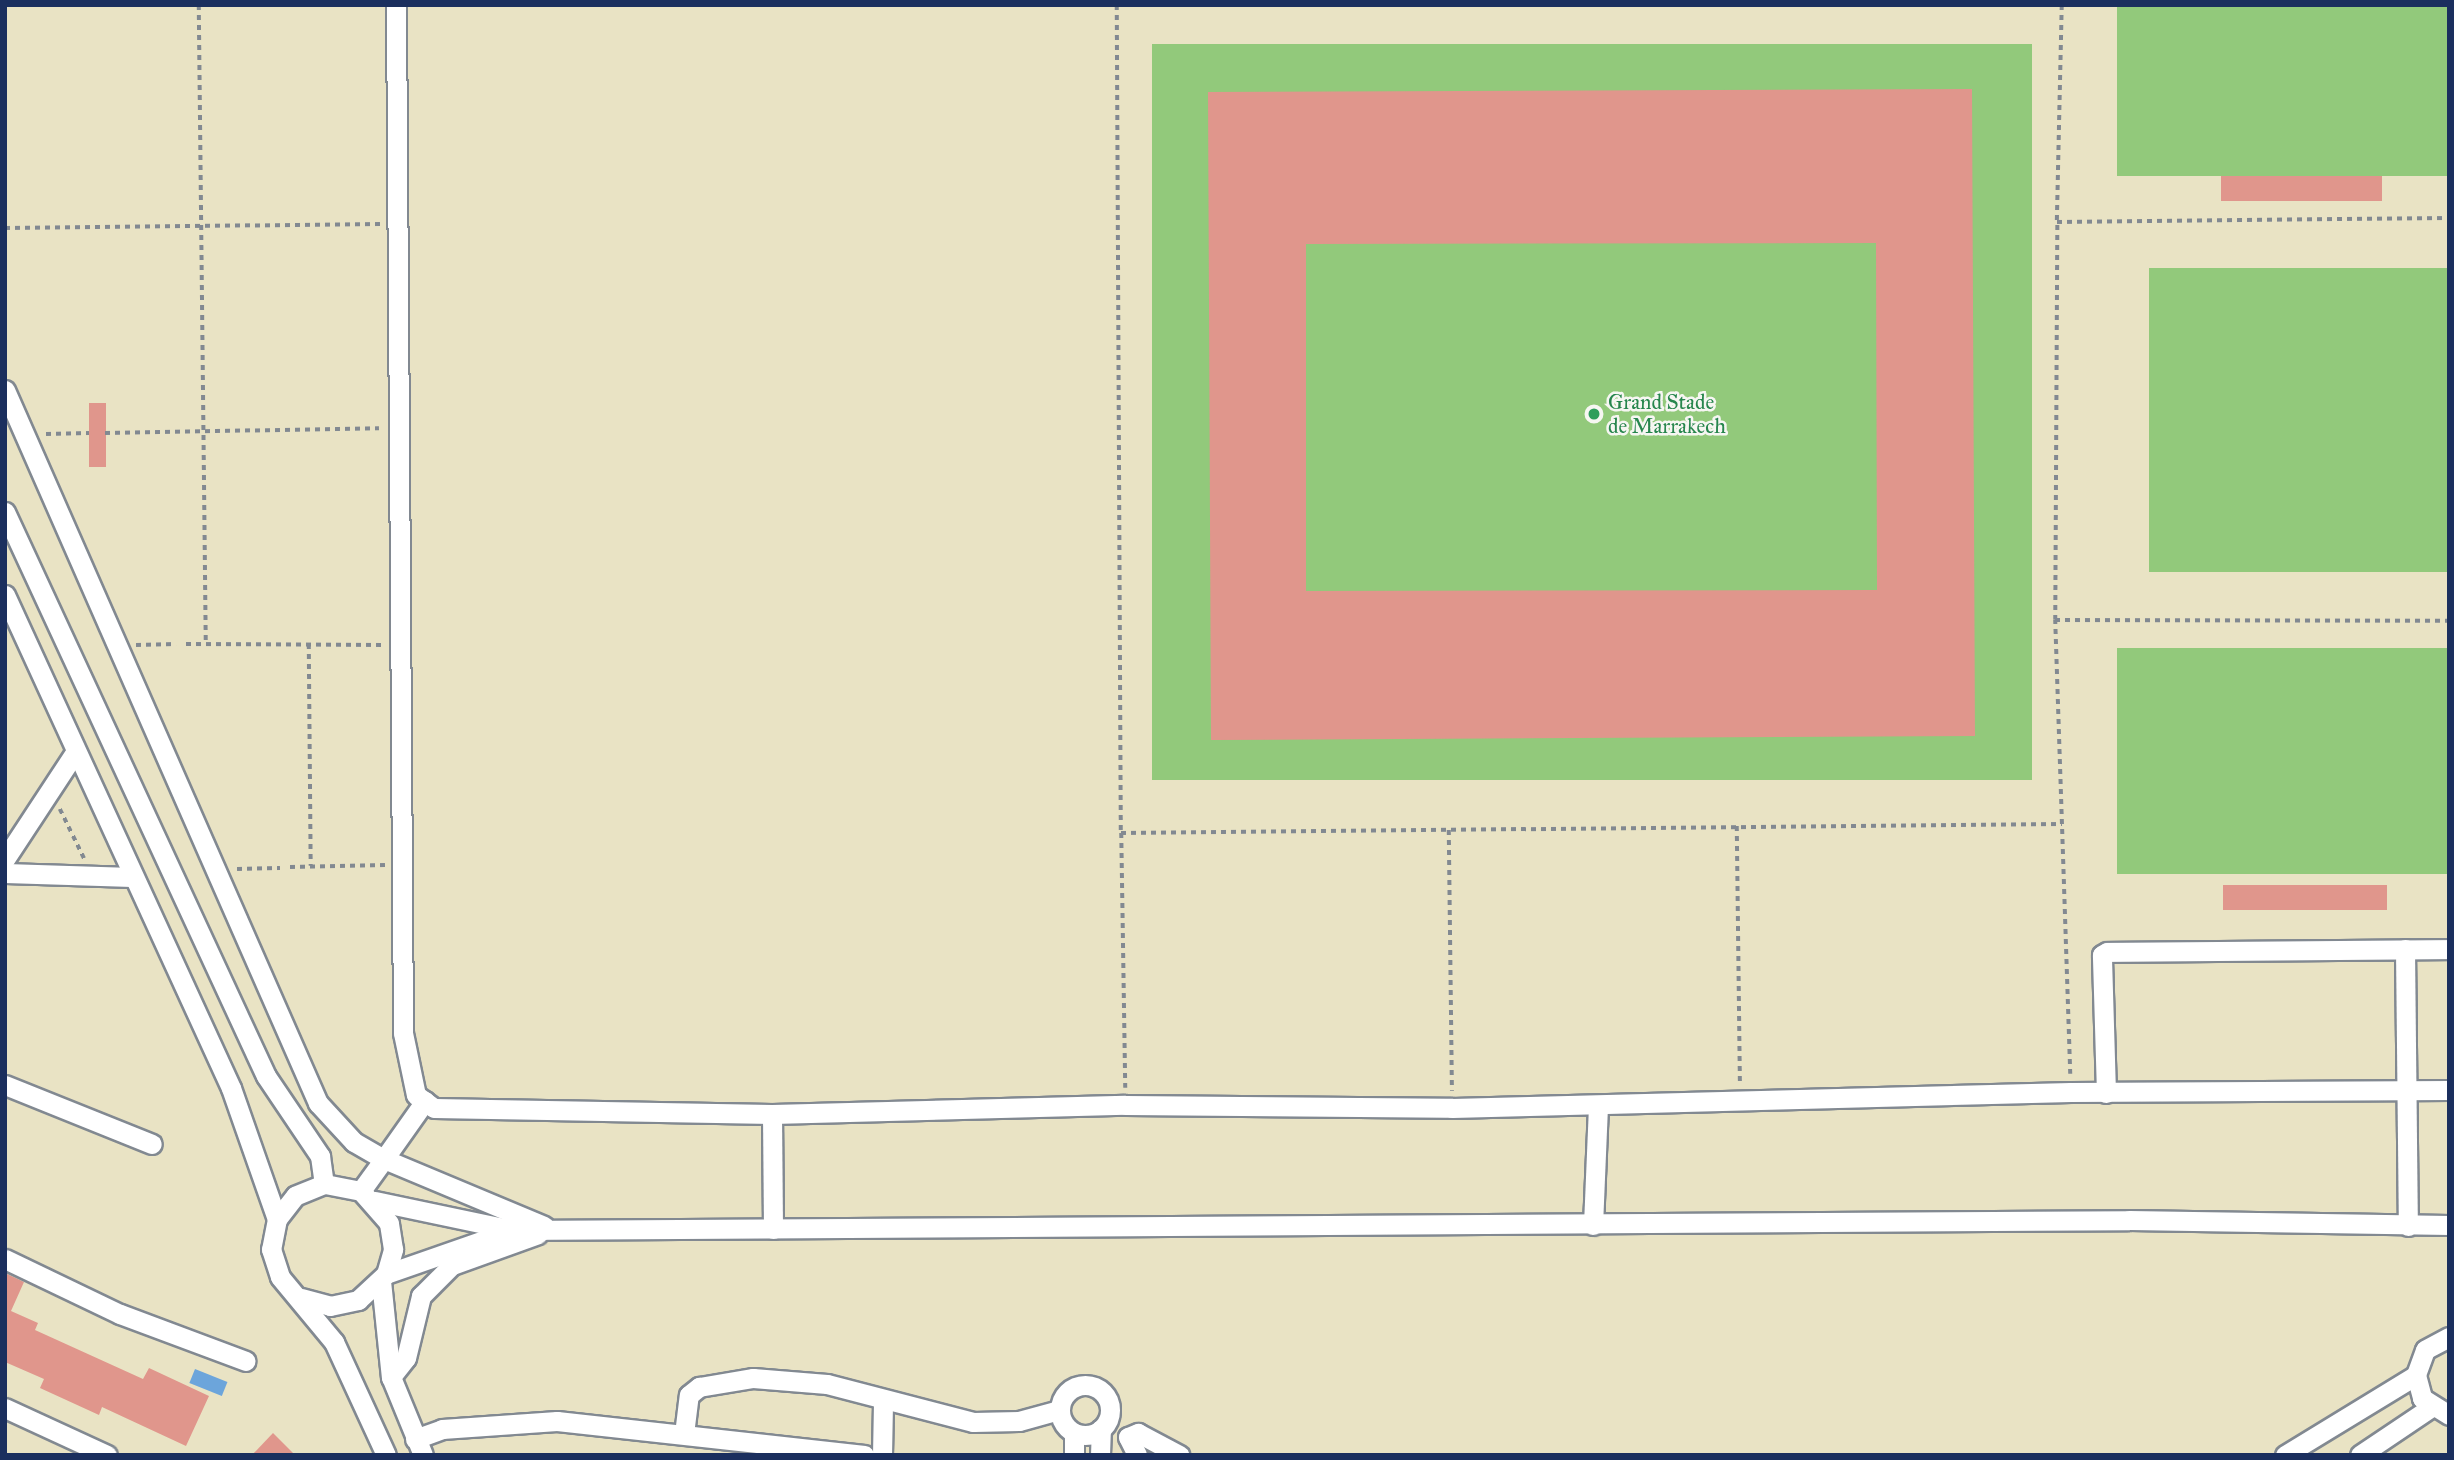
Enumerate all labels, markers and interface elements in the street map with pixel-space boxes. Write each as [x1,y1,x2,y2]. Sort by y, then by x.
place label: Grand Stade de Marrakech [1608,389,1726,439]
marker: Grand Stade de Marrakech [1586,406,1602,422]

